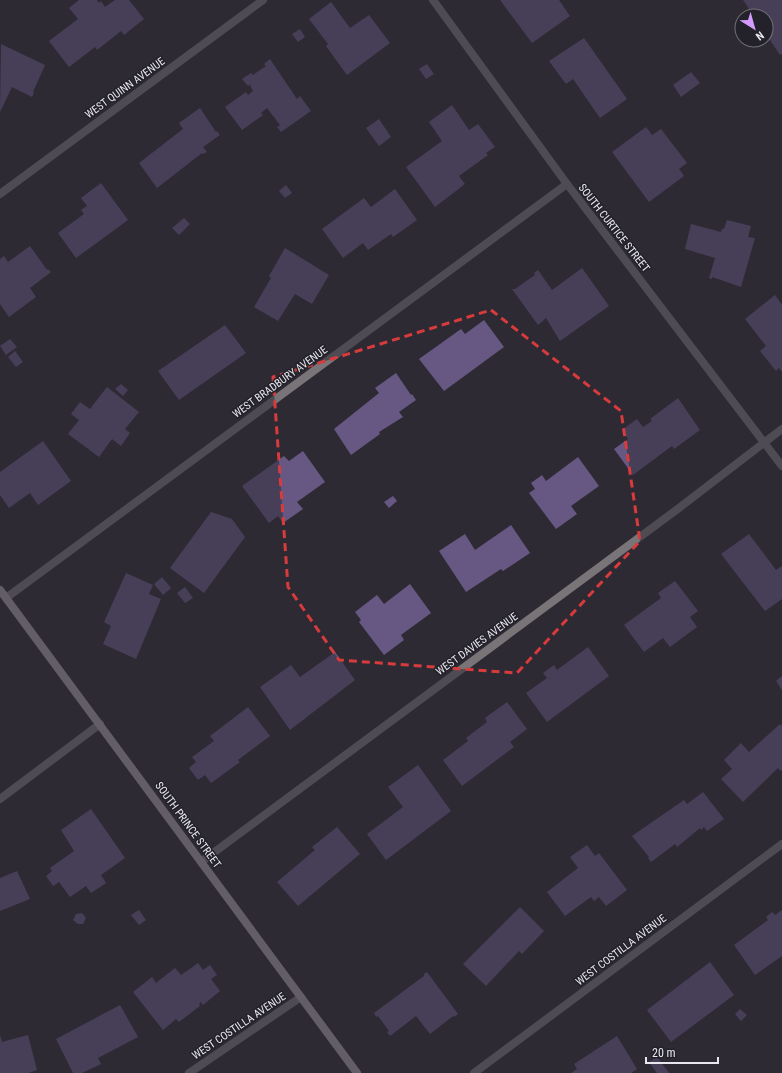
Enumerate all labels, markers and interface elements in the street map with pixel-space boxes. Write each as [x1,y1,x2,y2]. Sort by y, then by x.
north arrow [734,8,774,48]
text: N [753,28,766,43]
street label: WEST QUINN AVENUE [83,54,168,121]
street label: SOUTH CURTICE STREET [576,181,653,275]
street label: WEST BRADBURY AVENUE [230,343,330,421]
street label: WEST DAVIES AVENUE [433,610,521,678]
street label: SOUTH PRINCE STREET [152,779,224,871]
street label: WEST COSTILLA AVENUE [573,911,669,988]
street label: WEST COSTILLA AVENUE [190,990,289,1062]
scale bar [646,1039,718,1065]
text: 20 m [652,1046,676,1060]

